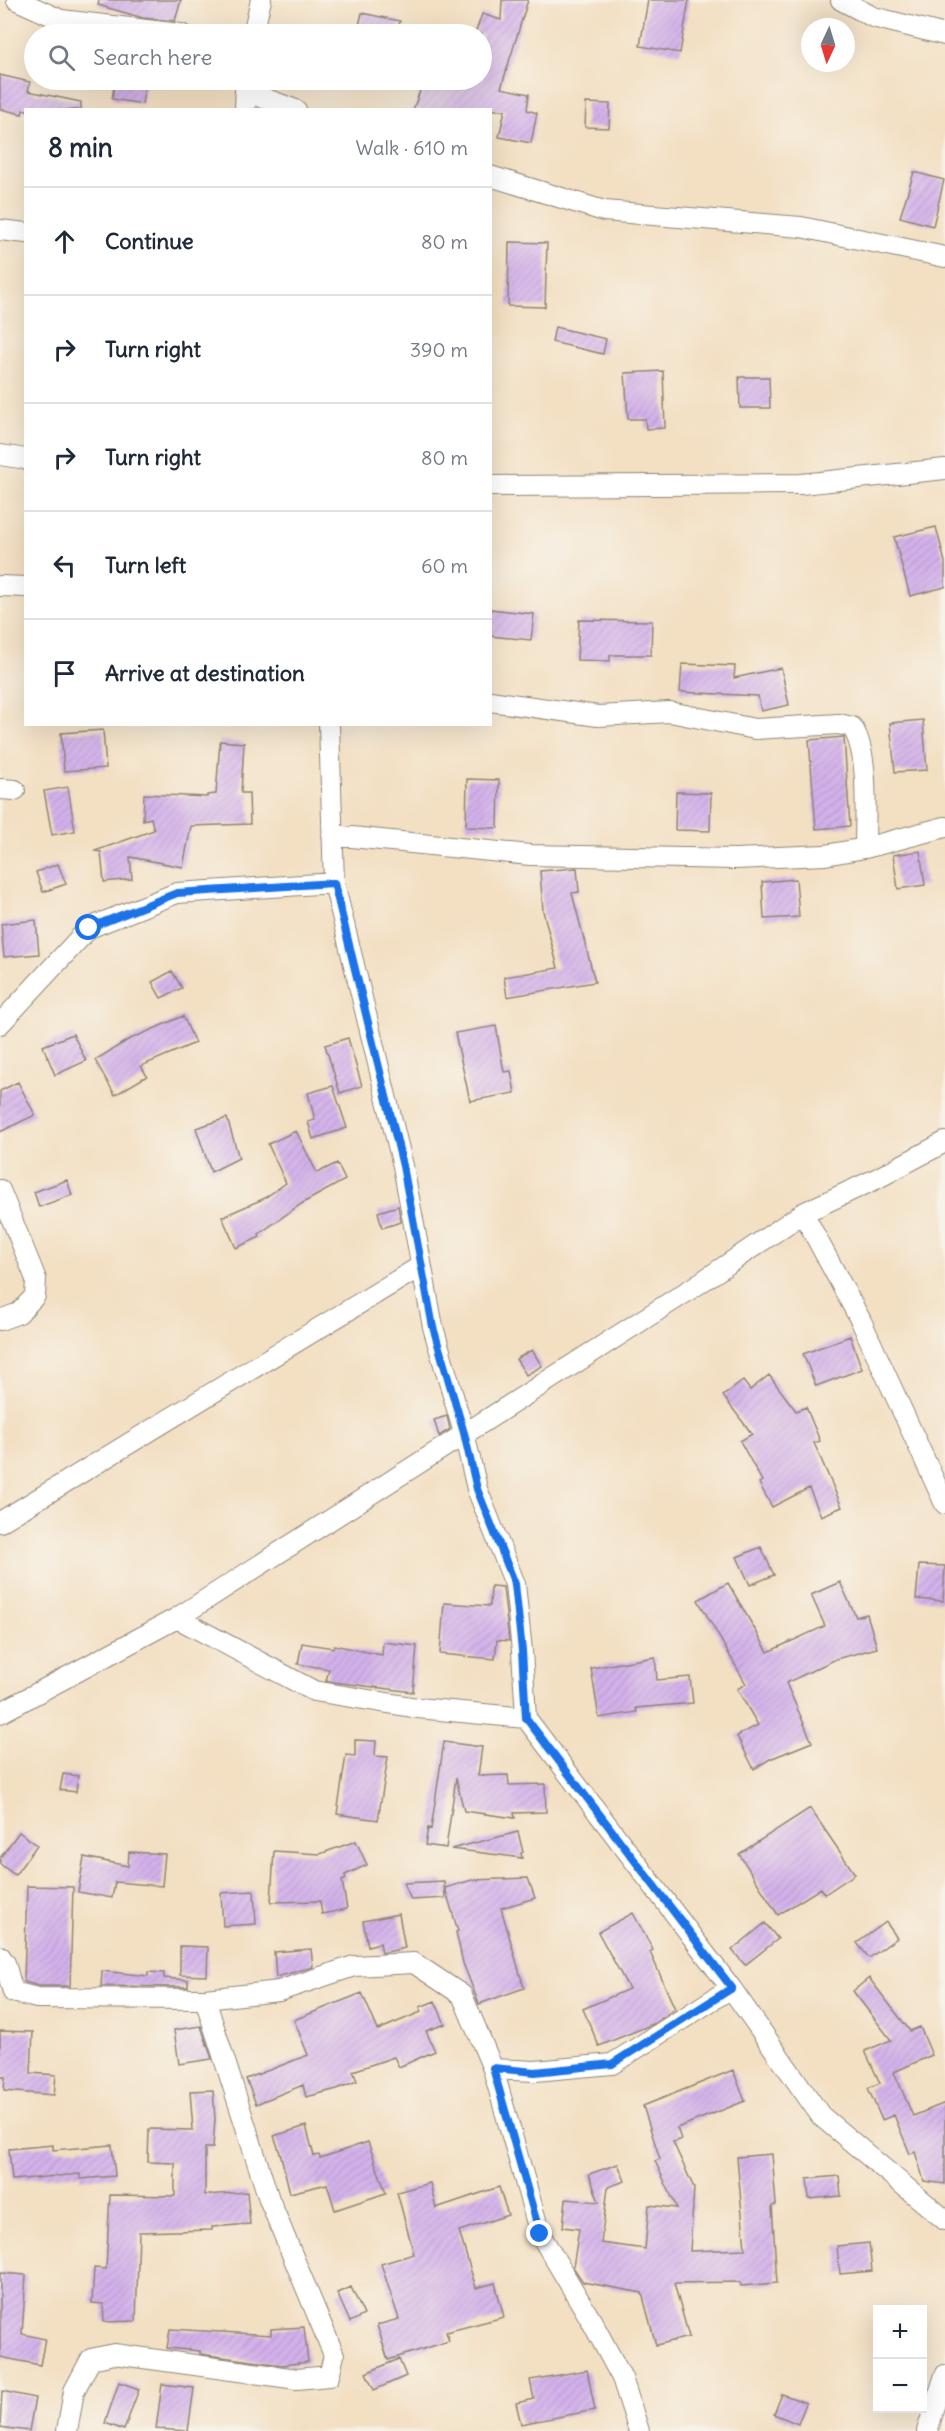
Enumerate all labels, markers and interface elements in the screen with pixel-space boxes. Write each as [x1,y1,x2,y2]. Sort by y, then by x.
north arrow [801,18,855,72]
search box [24,24,492,90]
icon: search [45,41,78,74]
text: Search here [93,43,212,71]
text: 8 min [48,131,113,164]
text: Walk · 610 m [355,135,468,160]
icon: ahead [48,225,81,258]
text: Continue [105,227,194,255]
text: 80 m [421,229,468,254]
icon: right [48,333,81,366]
text: Turn right [105,335,201,363]
text: 390 m [410,337,468,362]
icon: right [48,441,81,474]
text: Turn right [105,443,201,471]
text: 80 m [421,445,468,470]
icon: left [48,549,81,582]
text: Turn left [105,551,186,579]
text: 60 m [421,553,468,578]
icon: arrive [48,657,81,690]
text: Arrive at destination [105,659,305,687]
route start [75,914,101,940]
route end [526,2220,552,2246]
map controls [873,2305,927,2413]
button: + [873,2305,927,2359]
button: − [873,2359,927,2413]

